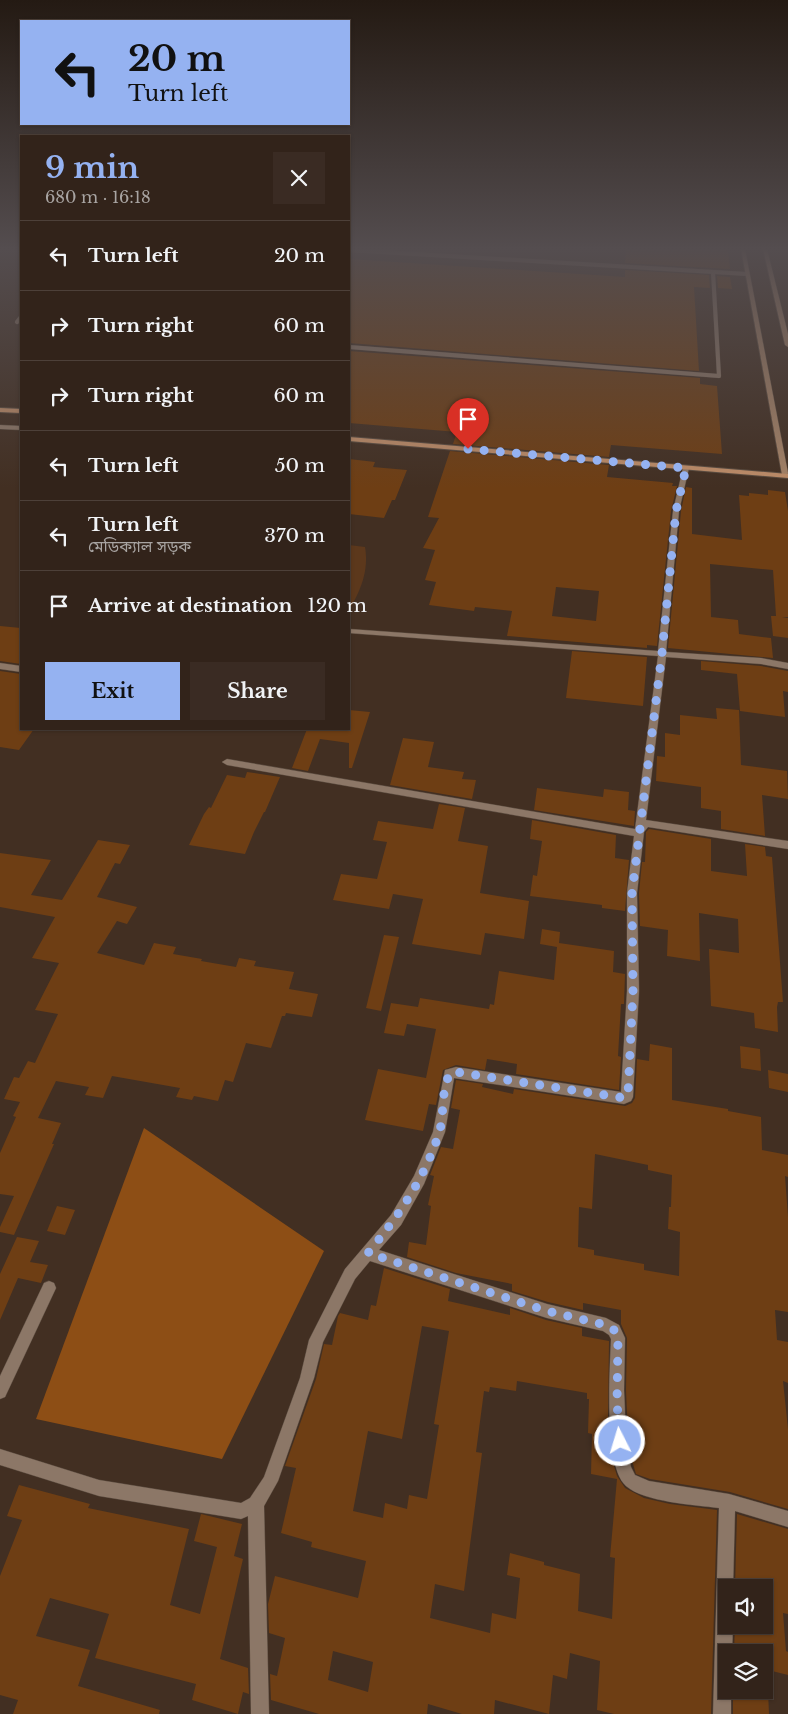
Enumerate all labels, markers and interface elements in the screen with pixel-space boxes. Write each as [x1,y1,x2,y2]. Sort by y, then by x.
text: 20 m [128,37,225,80]
icon: left [45,40,110,105]
text: Turn left [128,80,228,107]
text: 9 min [45,149,139,186]
button: close [273,152,325,204]
text: 680 m · 16:18 [45,187,151,207]
icon: left [45,242,73,270]
text: Turn left [88,244,179,267]
text: 20 m [274,244,325,267]
icon: right [45,312,73,340]
text: Turn right [88,314,194,337]
text: 60 m [273,314,325,337]
icon: right [45,382,73,410]
text: Turn right [88,384,194,407]
text: 60 m [273,384,325,407]
pin [447,398,489,449]
icon: arrive [454,405,482,433]
icon: left [45,452,73,480]
text: Turn left [88,454,179,477]
text: 50 m [275,454,325,477]
text: Turn left [88,513,179,536]
icon: left [45,522,73,550]
text: 370 m [264,524,325,547]
text: মেডিক্যাল সড়ক [88,536,191,556]
icon: arrive [45,592,73,620]
text: Arrive at destination [88,594,292,617]
text: 120 m [307,594,367,617]
button: Exit [45,662,180,720]
button: Share [190,662,325,720]
position arrow [593,1414,645,1466]
map controls [718,1579,773,1699]
button: sound [718,1579,773,1634]
button: layers [718,1644,773,1699]

